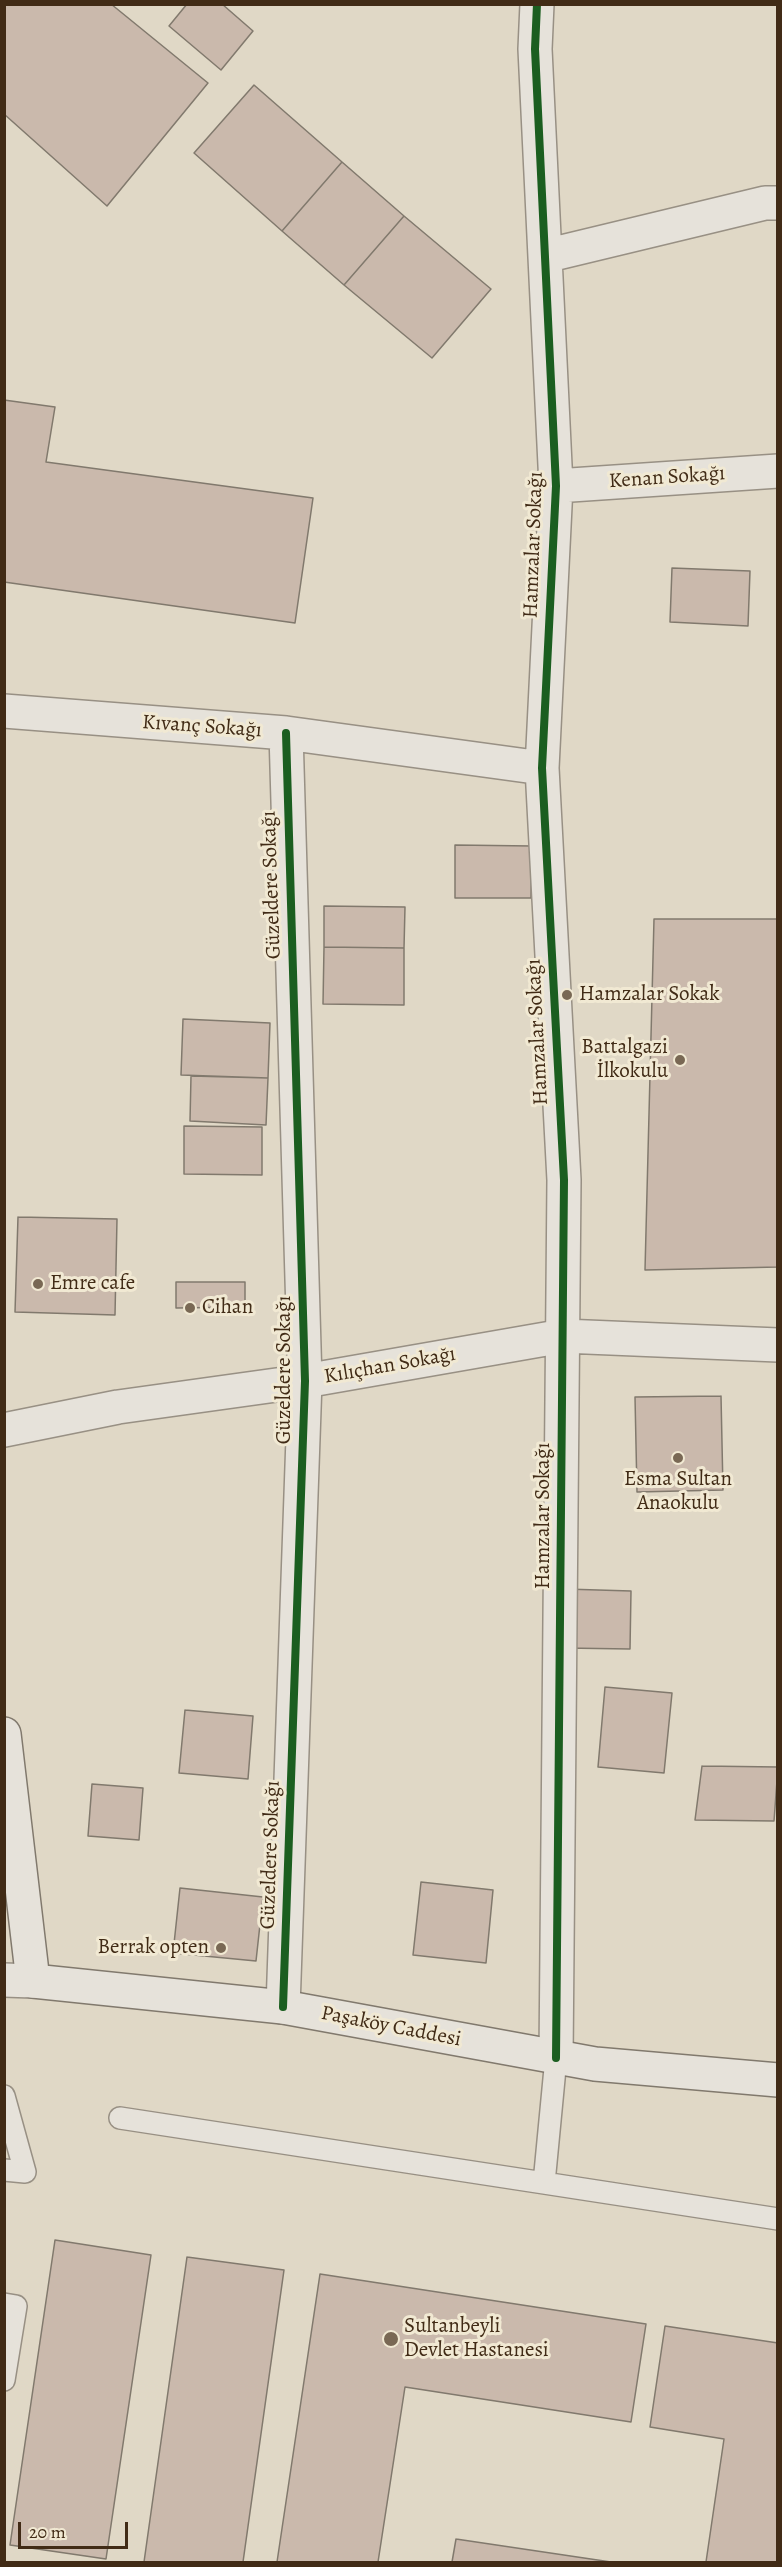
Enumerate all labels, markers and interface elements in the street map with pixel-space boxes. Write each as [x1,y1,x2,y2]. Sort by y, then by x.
street label: Kenan Sokağı [608,461,726,495]
street label: Hamzalar Sokağı [519,471,549,619]
street label: Kıvanç Sokağı [141,710,263,744]
street label: Güzeldere Sokağı [257,810,287,960]
street label: Hamzalar Sokağı [522,958,554,1106]
place label: Hamzalar Sokak [579,982,720,1008]
marker: Hamzalar Sokak [560,988,574,1002]
place label: Battalgazi İlkokulu [581,1035,668,1085]
marker: Battalgazi İlkokulu [673,1053,687,1067]
place label: Emre cafe [50,1271,135,1297]
marker: Emre cafe [31,1277,45,1291]
place label: Cihan [202,1295,253,1321]
street label: Güzeldere Sokağı [272,1296,298,1444]
marker: Cihan [183,1301,197,1315]
street label: Kılıçhan Sokağı [322,1342,458,1390]
street label: Hamzalar Sokağı [531,1443,557,1589]
marker: Esma Sultan Anaokulu [671,1451,685,1465]
place label: Esma Sultan Anaokulu [624,1467,732,1517]
street label: Güzeldere Sokağı [256,1780,286,1930]
place label: Berrak opten [98,1935,209,1961]
marker: Berrak opten [214,1941,228,1955]
street label: Paşaköy Caddesi [319,2001,463,2053]
place label: Sultanbeyli Devlet Hastanesi [404,2314,549,2364]
marker: Sultanbeyli Devlet Hastanesi [382,2330,400,2348]
scale bar [21,2510,130,2548]
text: 20 m [29,2520,66,2544]

